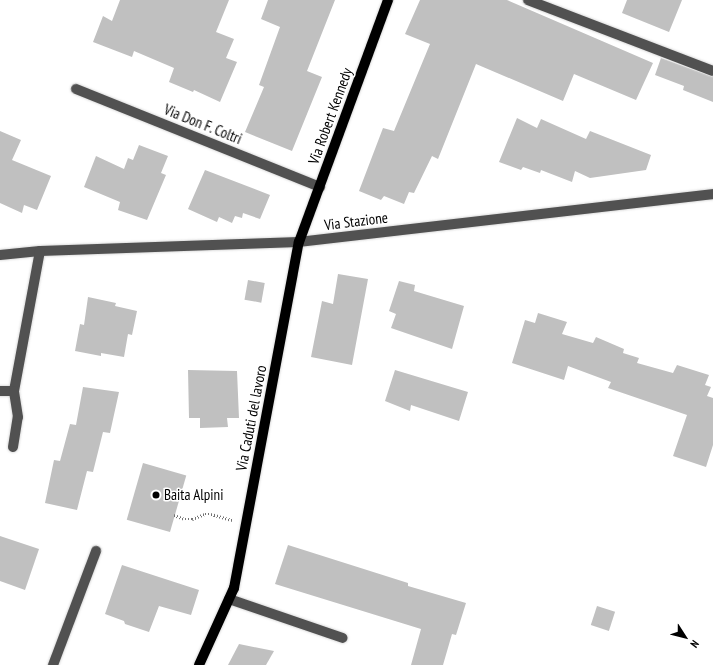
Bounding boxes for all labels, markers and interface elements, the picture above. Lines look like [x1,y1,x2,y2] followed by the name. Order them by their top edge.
[304,65,356,167] street label: Via Robert Kennedy
[161,100,245,148] street label: Via Don F. Coltri
[323,208,389,234] street label: Via Stazione
[232,364,270,472] street label: Via Caduti del lavoro
[164,486,224,504] place label: Baita Alpini
[151,490,161,500] marker: Baita Alpini
[665,617,705,657] north arrow
[687,638,702,651] text: N

